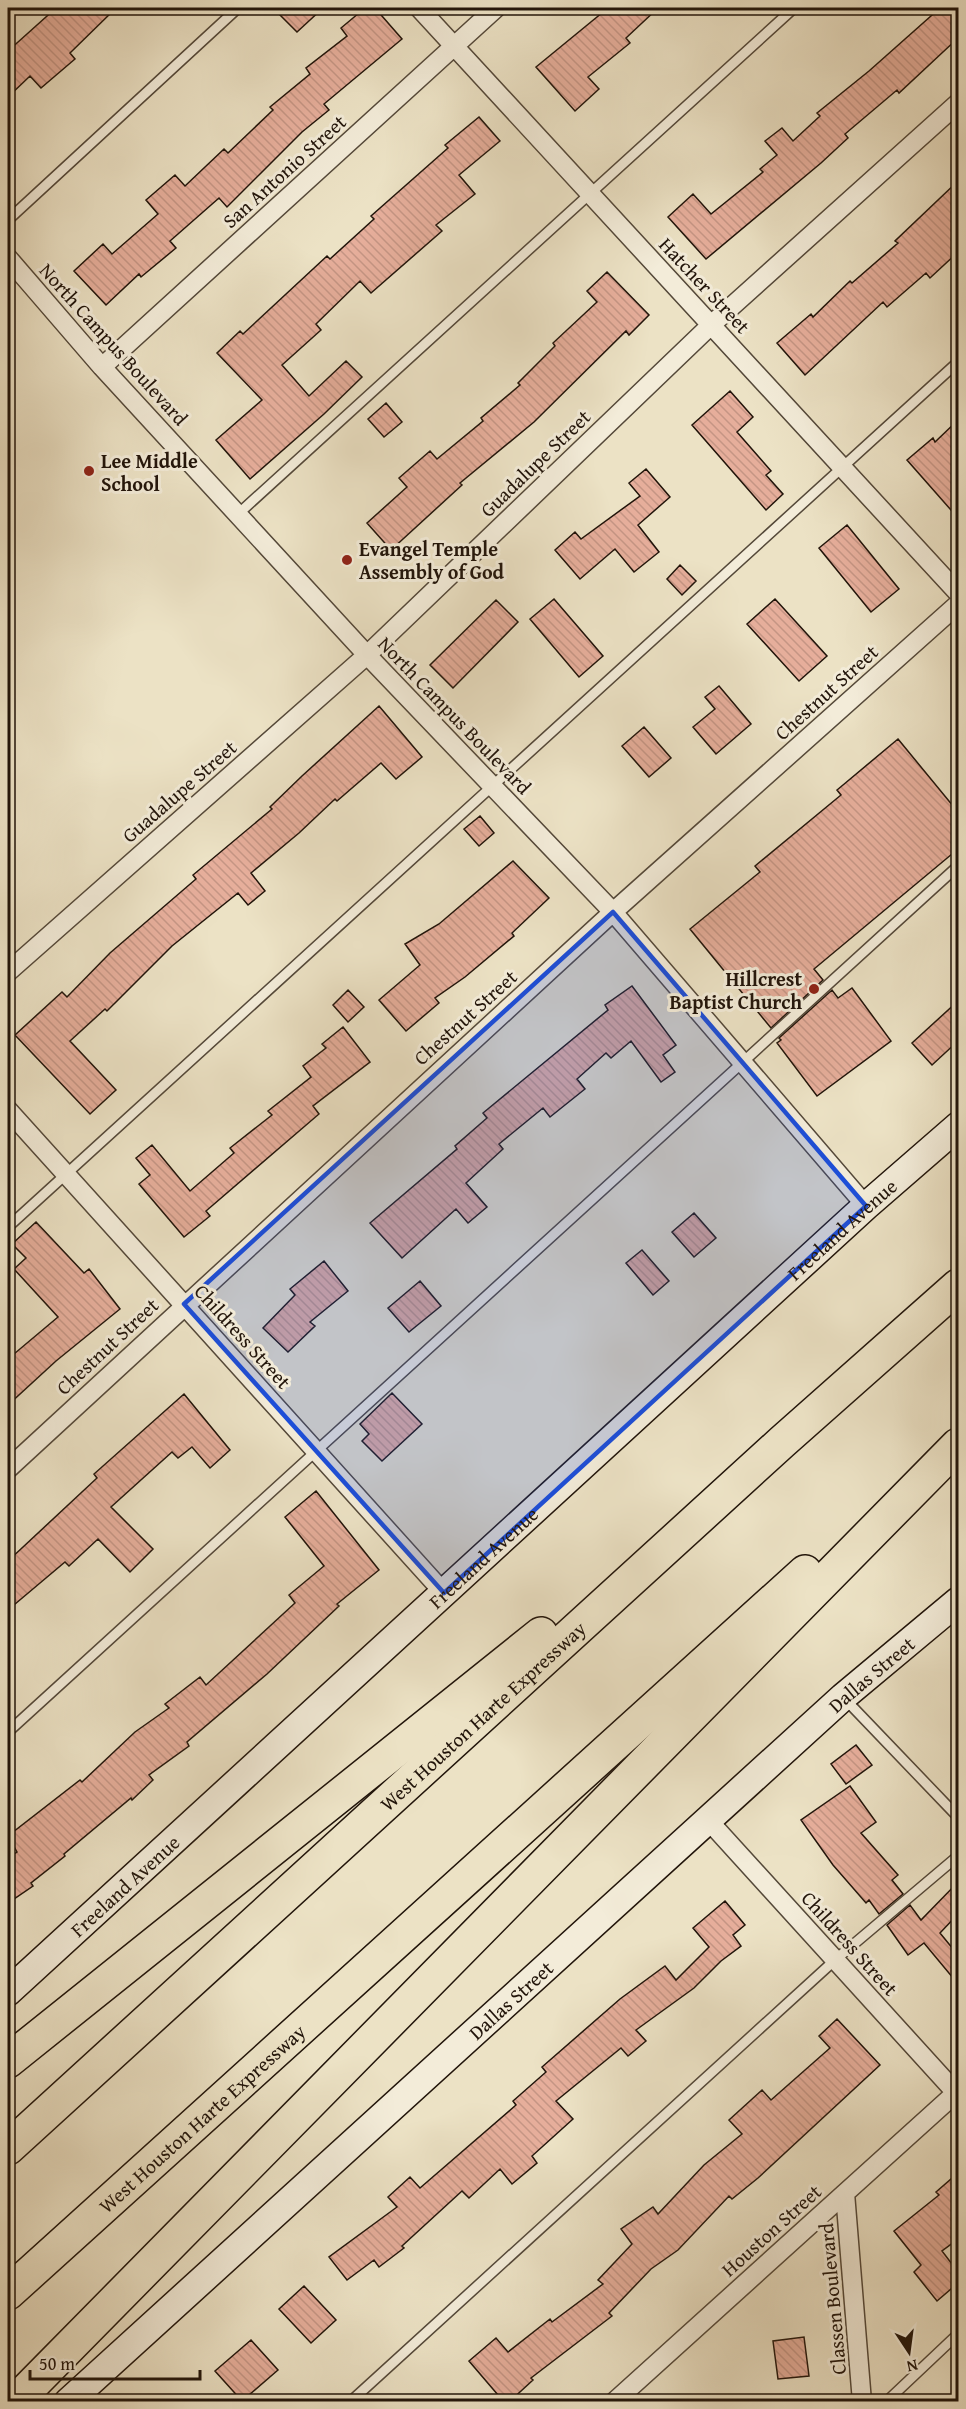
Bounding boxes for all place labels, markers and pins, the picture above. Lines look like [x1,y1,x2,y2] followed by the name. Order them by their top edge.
[101,446,198,498] place label: Lee Middle School
[82,464,96,478] marker: Lee Middle School
[359,534,505,586] place label: Evangel Temple Assembly of God
[340,553,354,567] marker: Evangel Temple Assembly of God
[669,964,802,1016] place label: Hillcrest Baptist Church
[807,982,821,996] marker: Hillcrest Baptist Church

